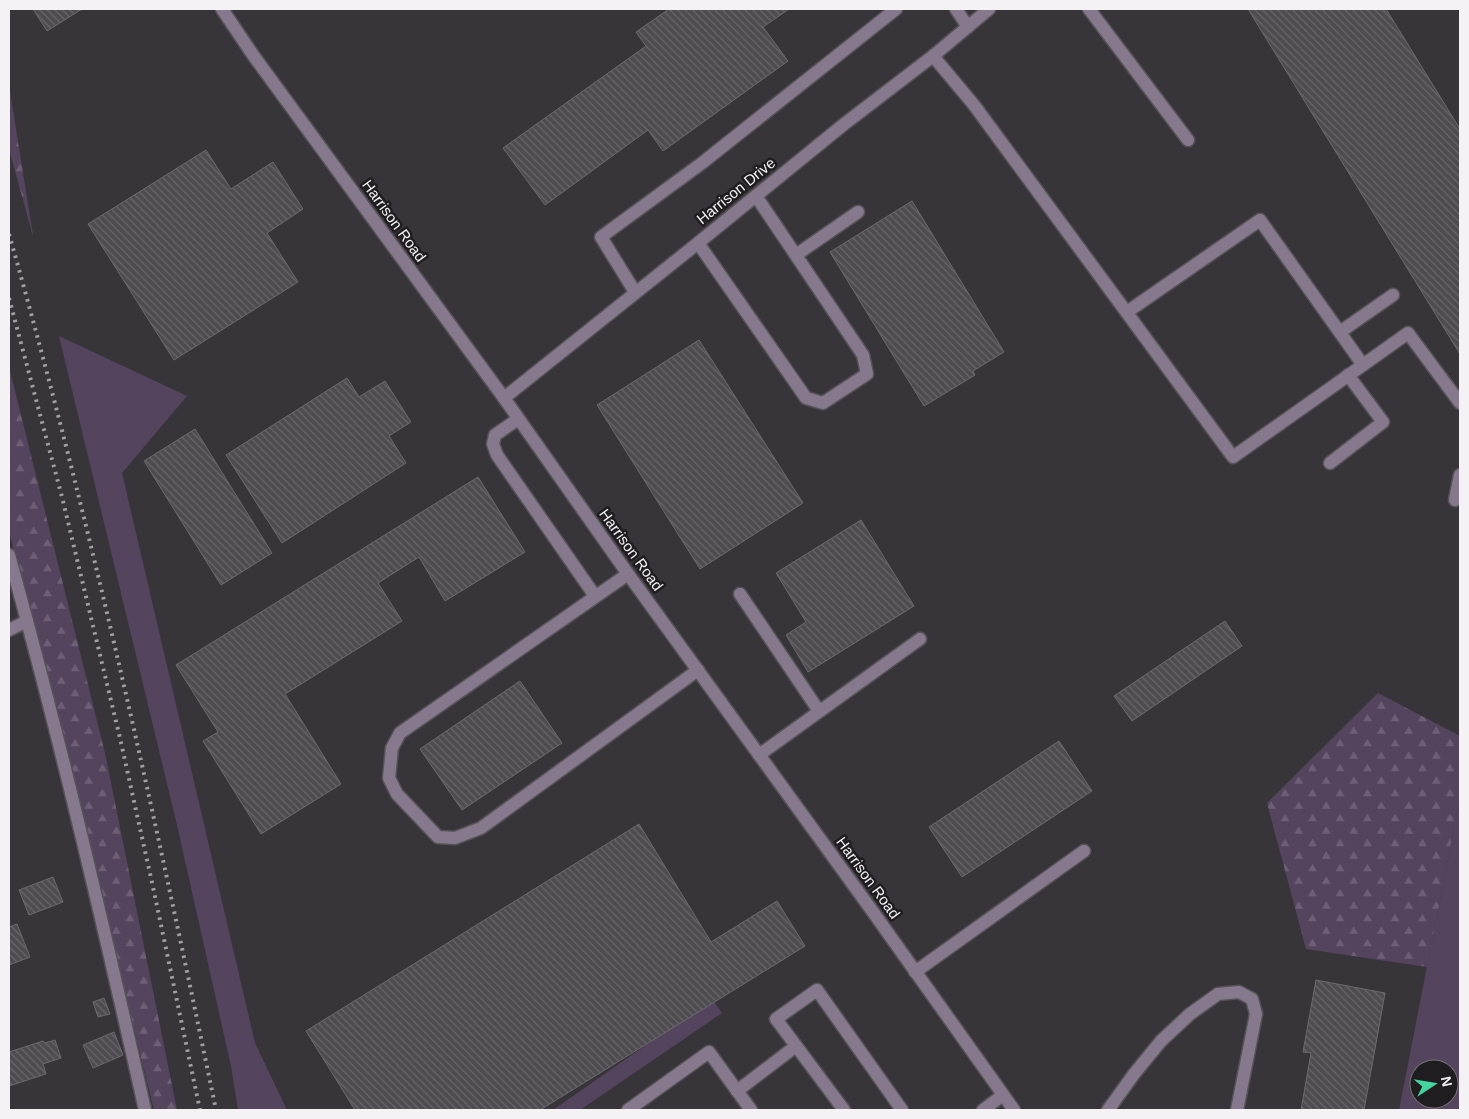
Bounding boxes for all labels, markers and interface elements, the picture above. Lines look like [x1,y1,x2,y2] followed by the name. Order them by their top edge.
[693,154,778,227] street label: Harrison Drive
[359,177,430,265] street label: Harrison Road
[596,506,667,594] street label: Harrison Road
[833,834,904,922] street label: Harrison Road
[1409,1059,1459,1109] north arrow
[1438,1075,1456,1088] text: N

